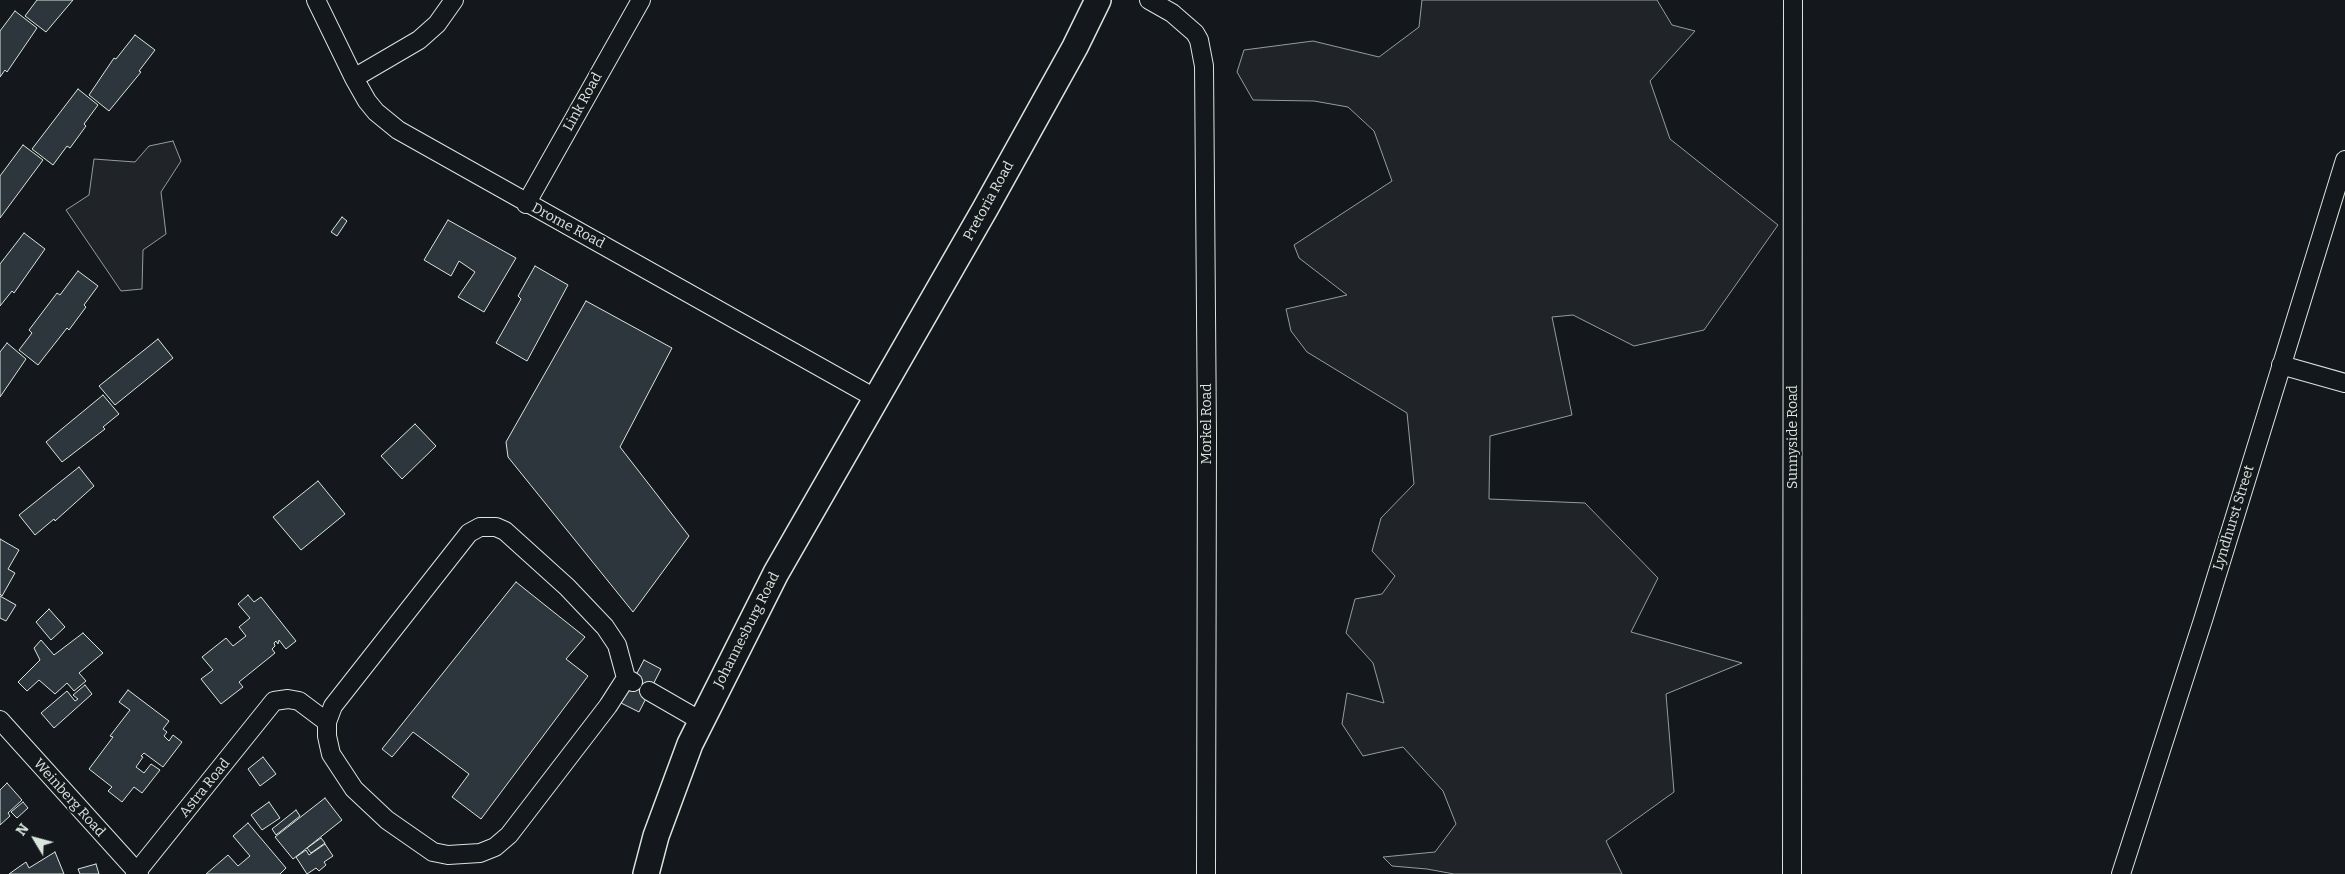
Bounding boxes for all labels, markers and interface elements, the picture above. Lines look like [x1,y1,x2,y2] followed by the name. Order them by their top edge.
[560,70,606,134] street label: Link Road
[960,158,1018,244] street label: Pretoria Road
[529,200,607,252] street label: Drome Road
[1199,383,1215,465] street label: Morkel Road
[1785,385,1801,489] street label: Sunnyside Road
[2210,463,2258,573] street label: Lyndhurst Street
[711,570,783,690] street label: Johannesburg Road
[176,755,234,821] street label: Astra Road
[30,756,108,840] street label: Weinberg Road
[10,814,60,864] north arrow
[13,820,33,839] text: N

